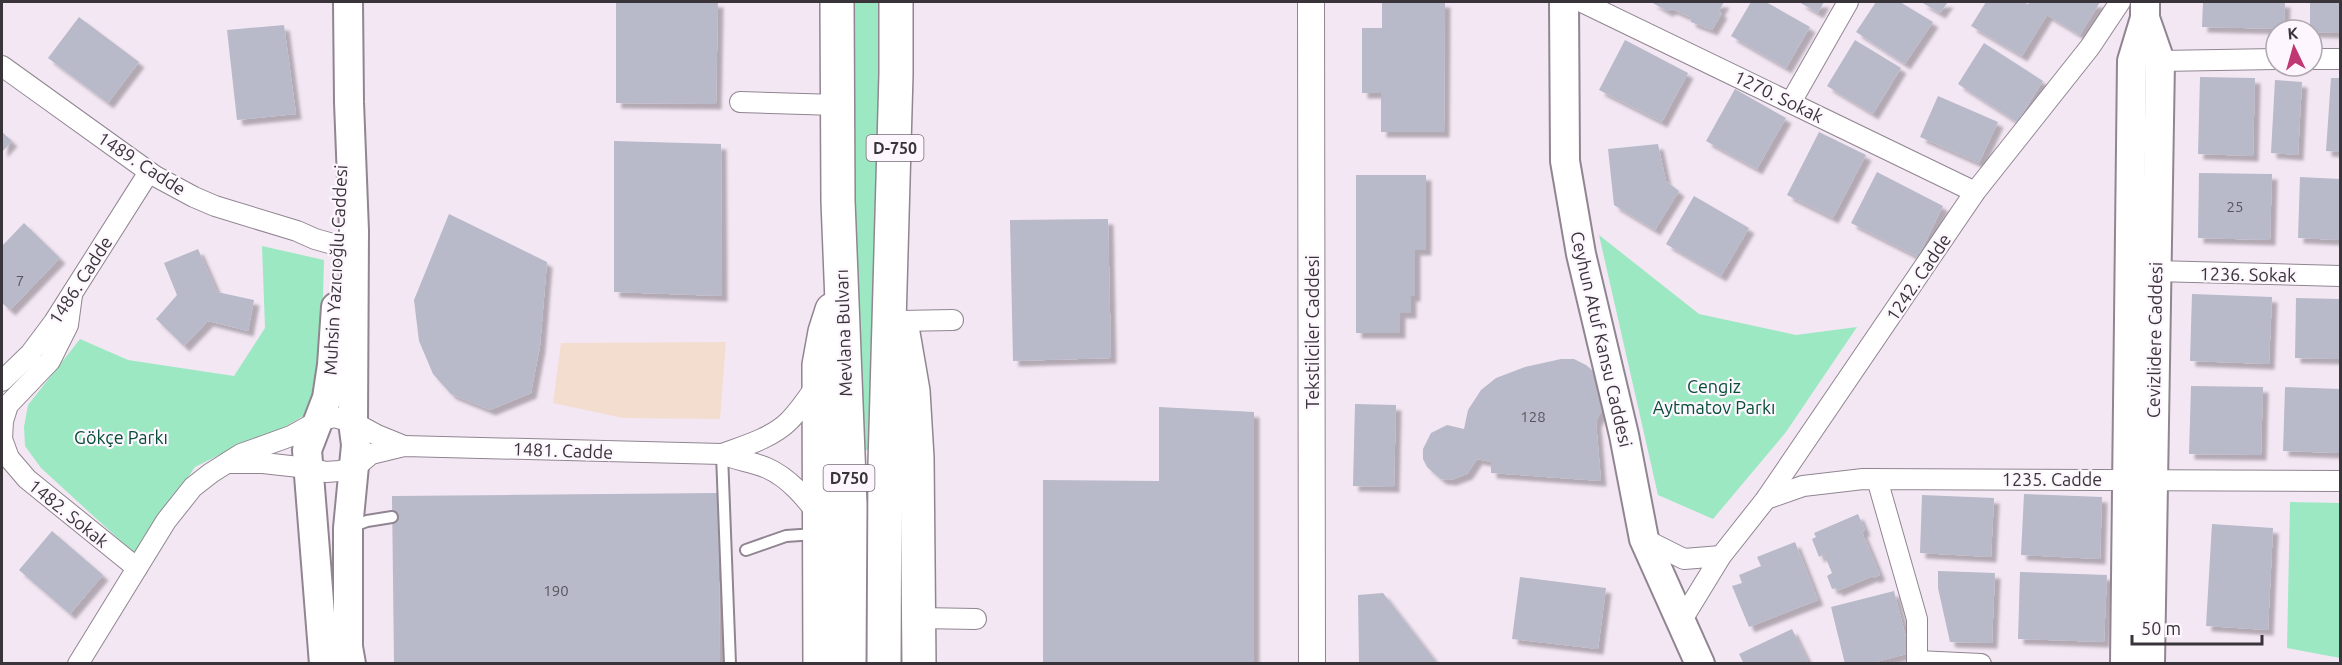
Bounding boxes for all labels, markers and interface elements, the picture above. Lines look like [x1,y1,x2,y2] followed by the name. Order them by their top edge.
[2264,18,2324,78] north arrow
[2287,24,2299,42] text: K
[1731,66,1827,126] street label: 1270. Sokak
[94,127,190,199] street label: 1489. Cadde
[866,135,924,161] road number: D-750
[319,164,351,376] street label: Muhsin Yazıcıoğlu Caddesi
[2227,198,2243,215] house number: 25
[1567,229,1637,449] street label: Ceyhun Atuf Kansu Caddesi
[1882,230,1954,324] street label: 1242. Cadde
[44,232,116,328] street label: 1486. Cadde
[1302,255,1322,409] street label: Tekstilciler Caddesi
[2143,262,2165,418] street label: Cevizlidere Caddesi
[2200,263,2296,285] street label: 1236. Sokak
[831,269,855,397] street label: Mevlana Bulvarı
[16,272,24,289] house number: 7
[1653,376,1775,417] park label: Cengiz Aytmatov Parkı
[1520,408,1546,425] house number: 128
[74,427,168,447] park label: Gökçe Parkı
[512,438,614,462] street label: 1481. Cadde
[824,465,874,491] road number: D750
[2002,469,2102,489] street label: 1235. Cadde
[25,475,113,551] street label: 1482. Sokak
[543,582,569,599] house number: 190
[2132,608,2262,646] scale bar
[2141,618,2181,638] text: 50 m

